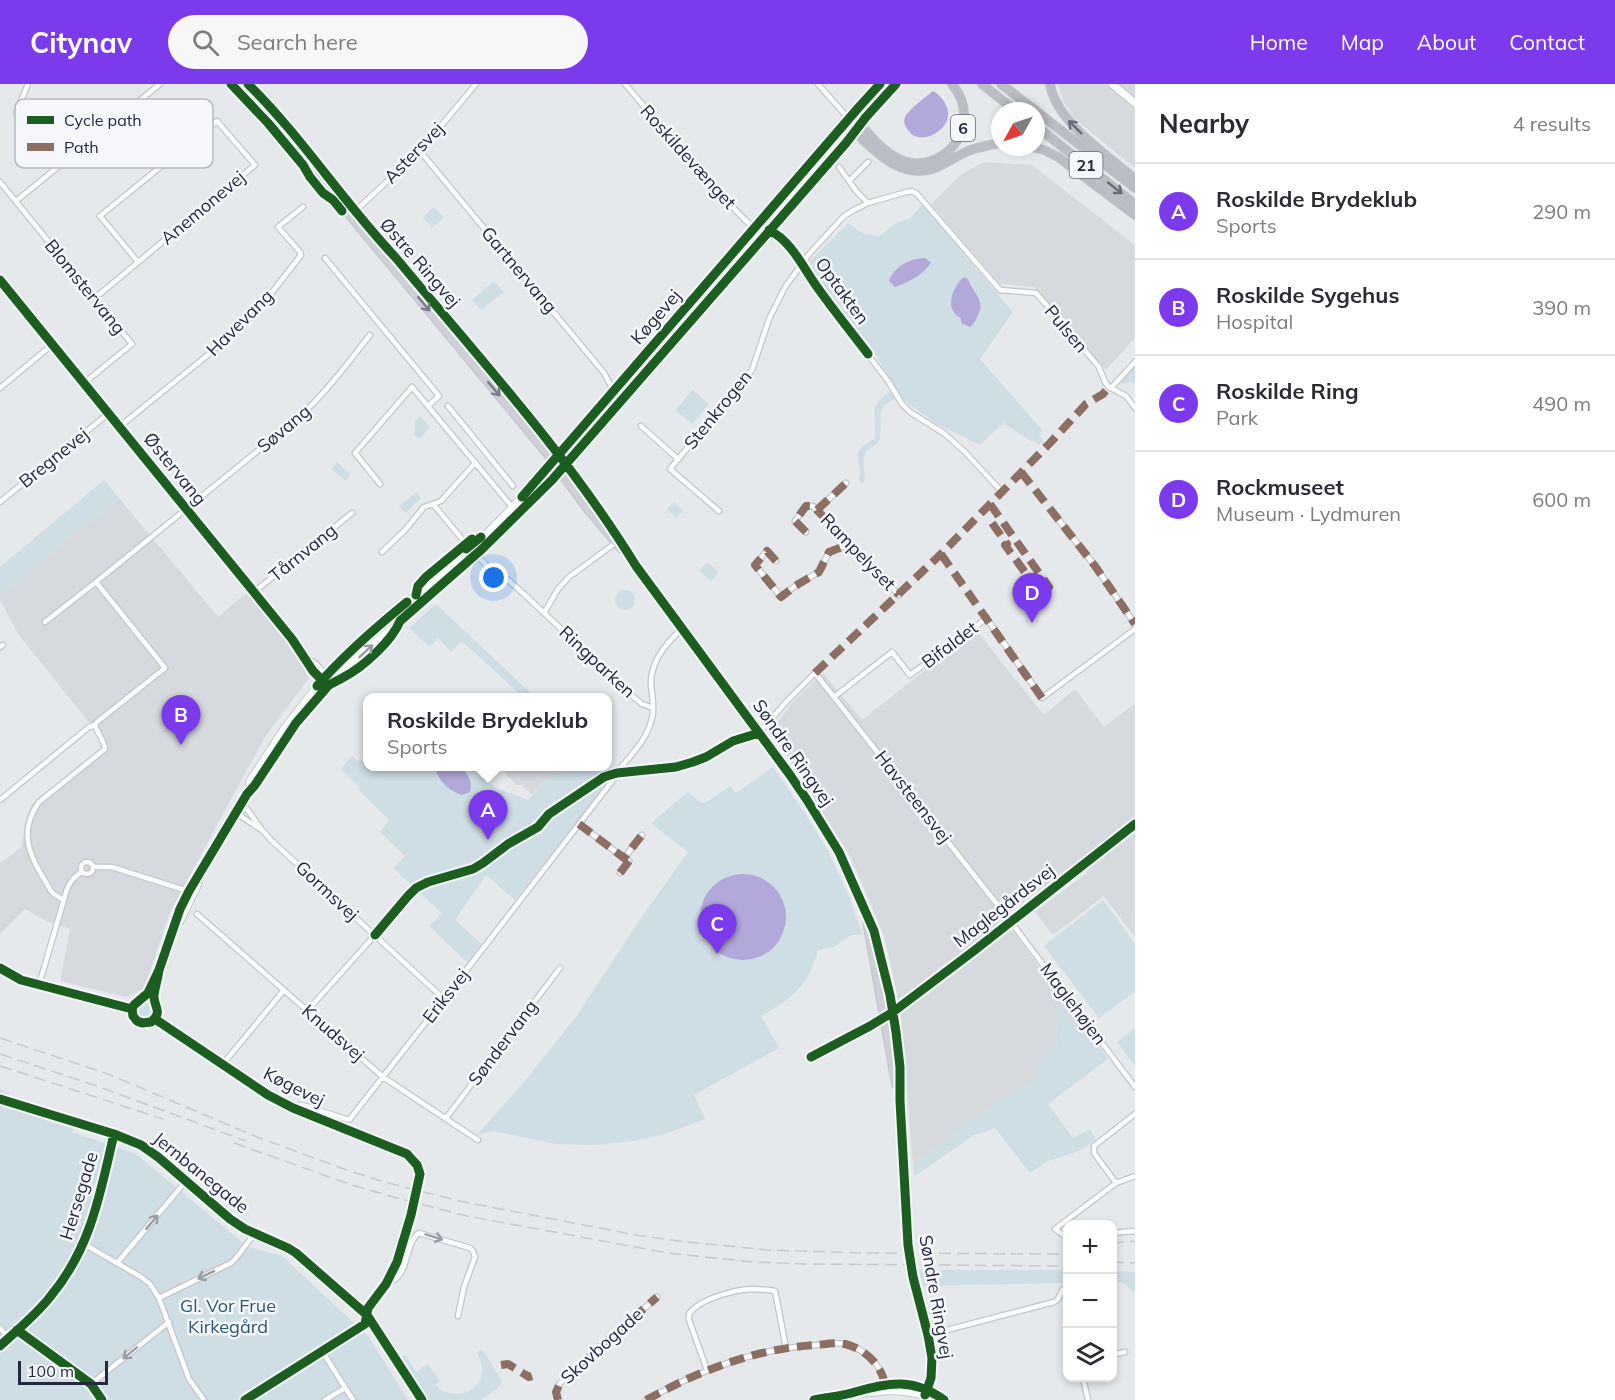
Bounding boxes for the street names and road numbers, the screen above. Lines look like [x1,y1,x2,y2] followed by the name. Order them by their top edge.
[635,100,741,214] street label: Roskildevænget
[951,115,975,141] road number: 6
[379,117,449,188] street label: Astersvej
[1070,152,1102,178] road number: 21
[156,166,250,250] street label: Anemonevej
[375,213,466,312] street label: Østre Ringvej
[476,222,562,318] street label: Gartnervang
[40,234,131,339] street label: Blomstervang
[810,253,874,329] street label: Optakten
[201,284,278,361] street label: Havevang
[625,284,686,349] street label: Køgevej
[1040,300,1093,357] street label: Pulsen
[679,366,756,454] street label: Stenkrogen
[252,400,315,458] street label: Søvang
[14,423,93,493] street label: Bregnevej
[139,427,212,510] street label: Østervang
[816,508,901,595] street label: Rampelyset
[264,518,341,587] street label: Tårnvang
[917,616,982,673] street label: Bifaldet
[555,621,640,703] street label: Ringparken
[748,695,839,811] street label: Søndre Ringvej
[870,746,957,848] street label: Havsteensvej
[291,856,364,926] street label: Gormsvej
[948,859,1059,952] street label: Maglegårdsvej
[1035,958,1112,1049] street label: Maglehøjen
[417,964,474,1028] street label: Eriksvej
[463,995,542,1090] street label: Søndervang
[297,999,369,1066] street label: Knudsvej
[260,1061,329,1112] street label: Køgevej
[149,1127,254,1218] street label: Jernbanegade
[54,1149,103,1243] street label: Hersegade
[914,1233,959,1361] street label: Søndre Ringvej
[556,1303,648,1389] street label: Skovbogade

